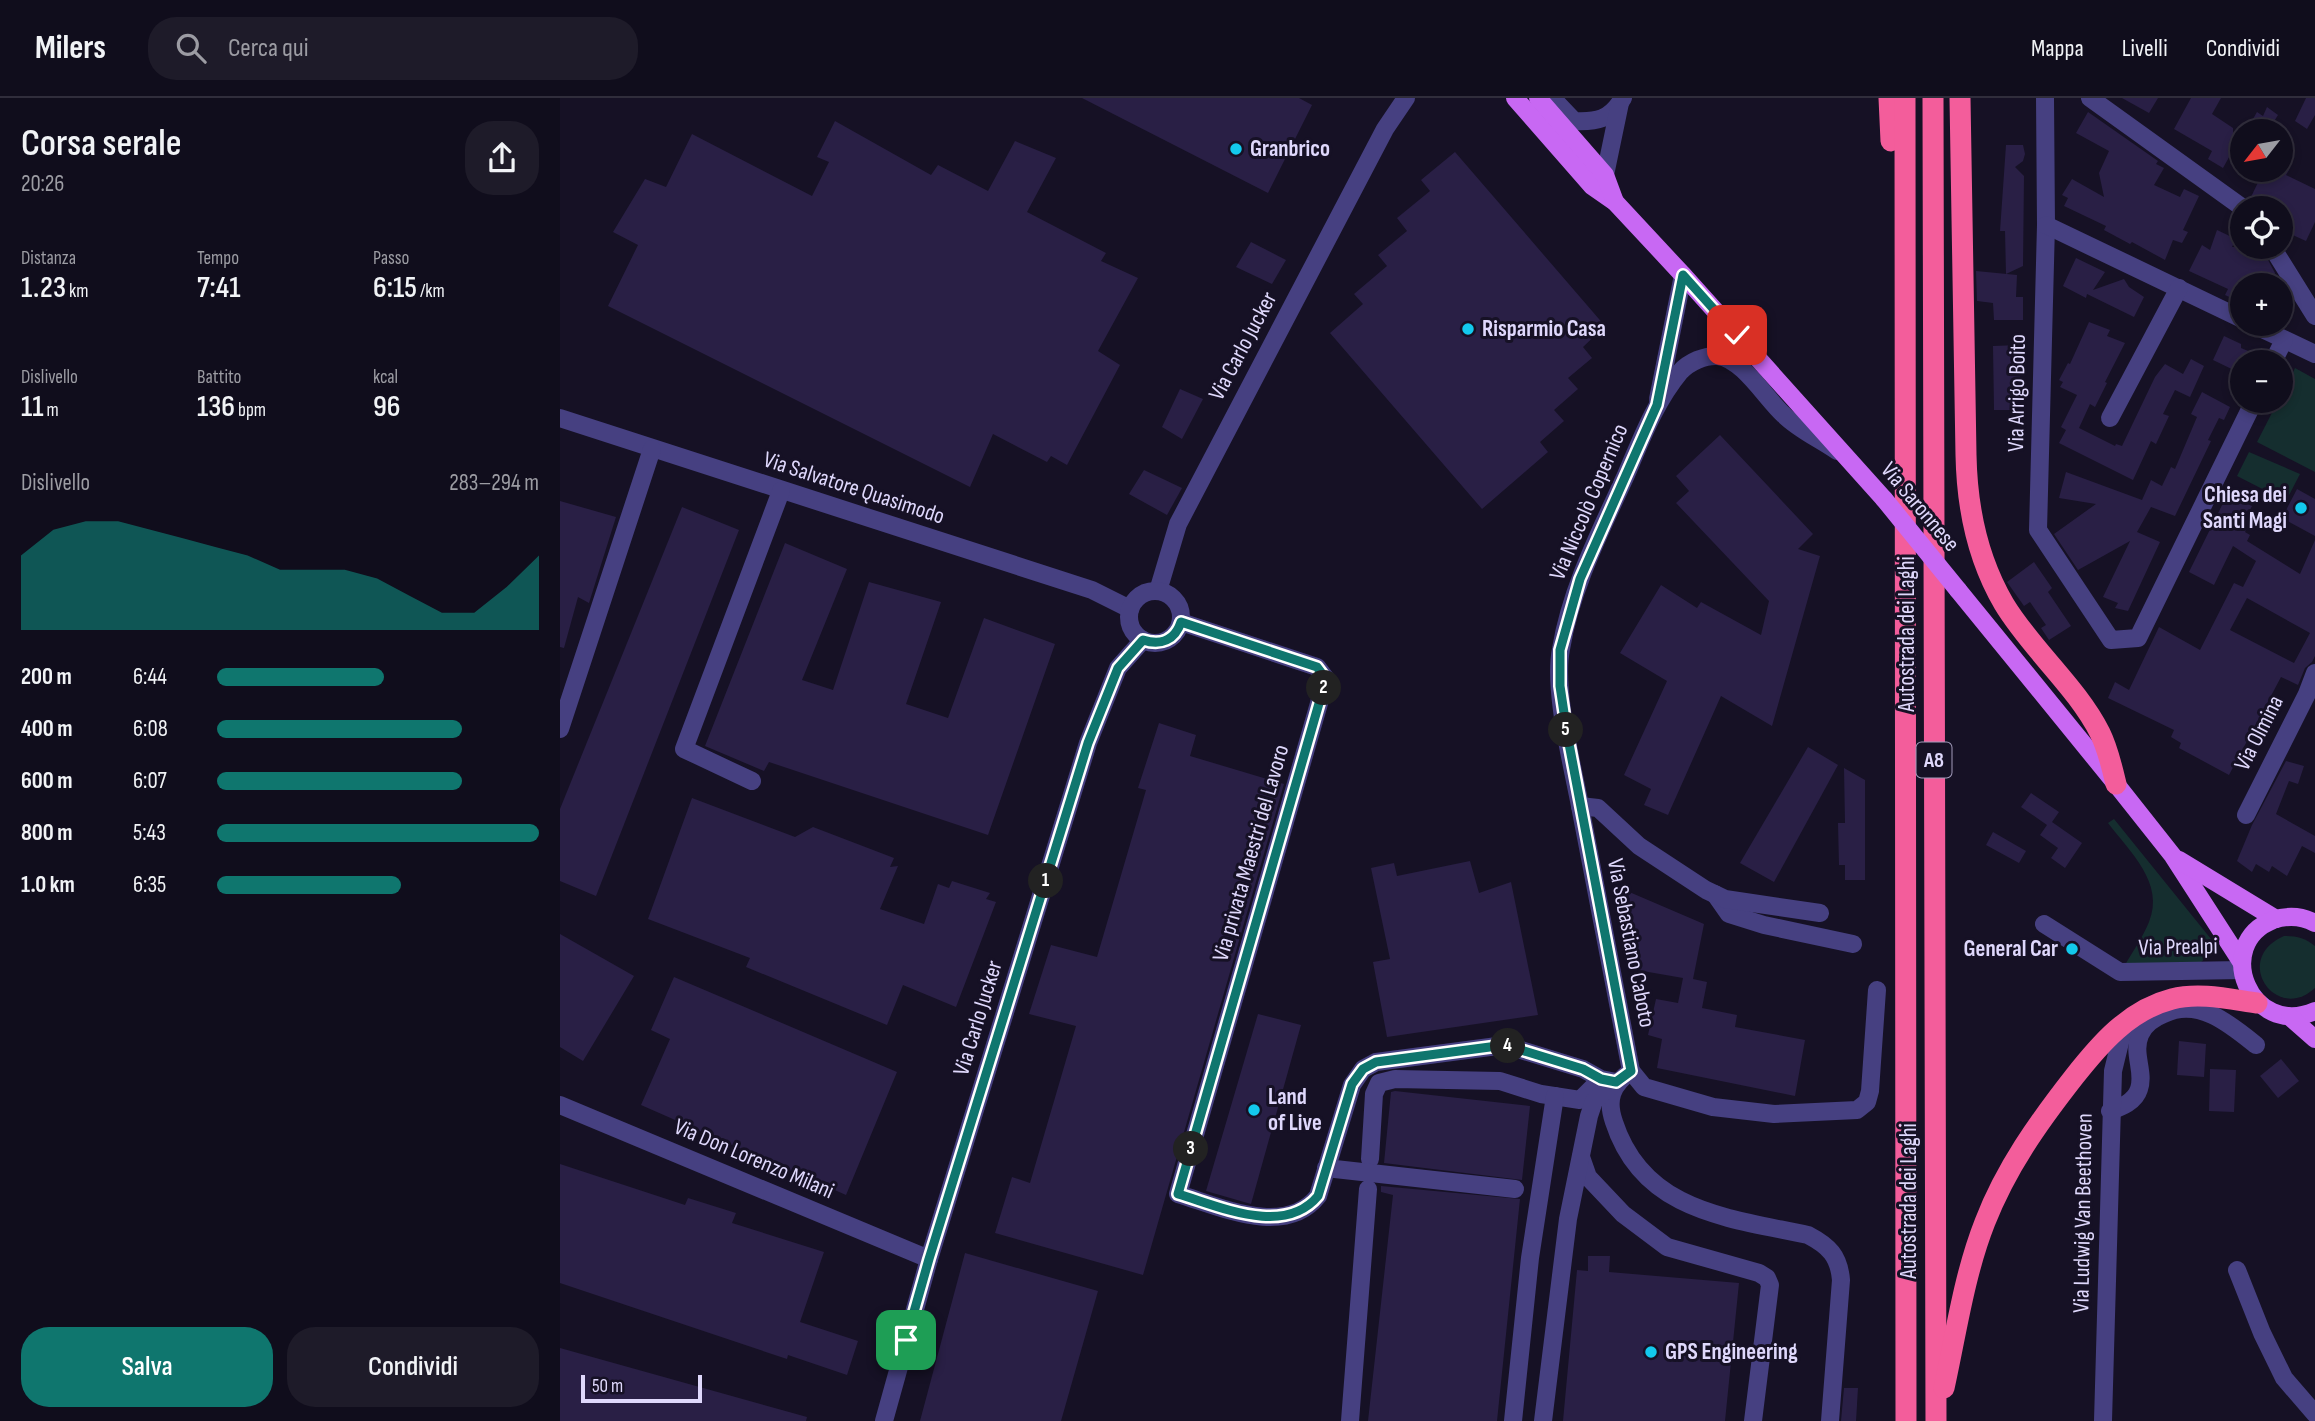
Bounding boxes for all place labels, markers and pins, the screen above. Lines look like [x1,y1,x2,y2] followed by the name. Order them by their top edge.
[1250,135,1330,163] place label: Granbrico
[1228,141,1244,157] marker: Granbrico
[1707,305,1767,365] pin
[1482,315,1606,343] place label: Risparmio Casa
[1460,321,1476,337] marker: Risparmio Casa
[2203,481,2287,535] place label: Chiesa dei Santi Magi
[2293,500,2309,516] marker: Chiesa dei Santi Magi
[1306,670,1342,706] pin: 2
[1548,712,1584,748] pin: 5
[1028,864,1064,898] pin: 1
[1963,935,2058,963] place label: General Car
[2064,941,2080,957] marker: General Car
[1490,1028,1525,1063] pin: 4
[1268,1083,1322,1137] place label: Land of Live
[1246,1102,1262,1118] marker: Land of Live
[1174,1132,1208,1166] pin: 3
[876,1310,936,1370] pin
[1665,1338,1798,1366] place label: GPS Engineering
[1643,1344,1659,1360] marker: GPS Engineering

